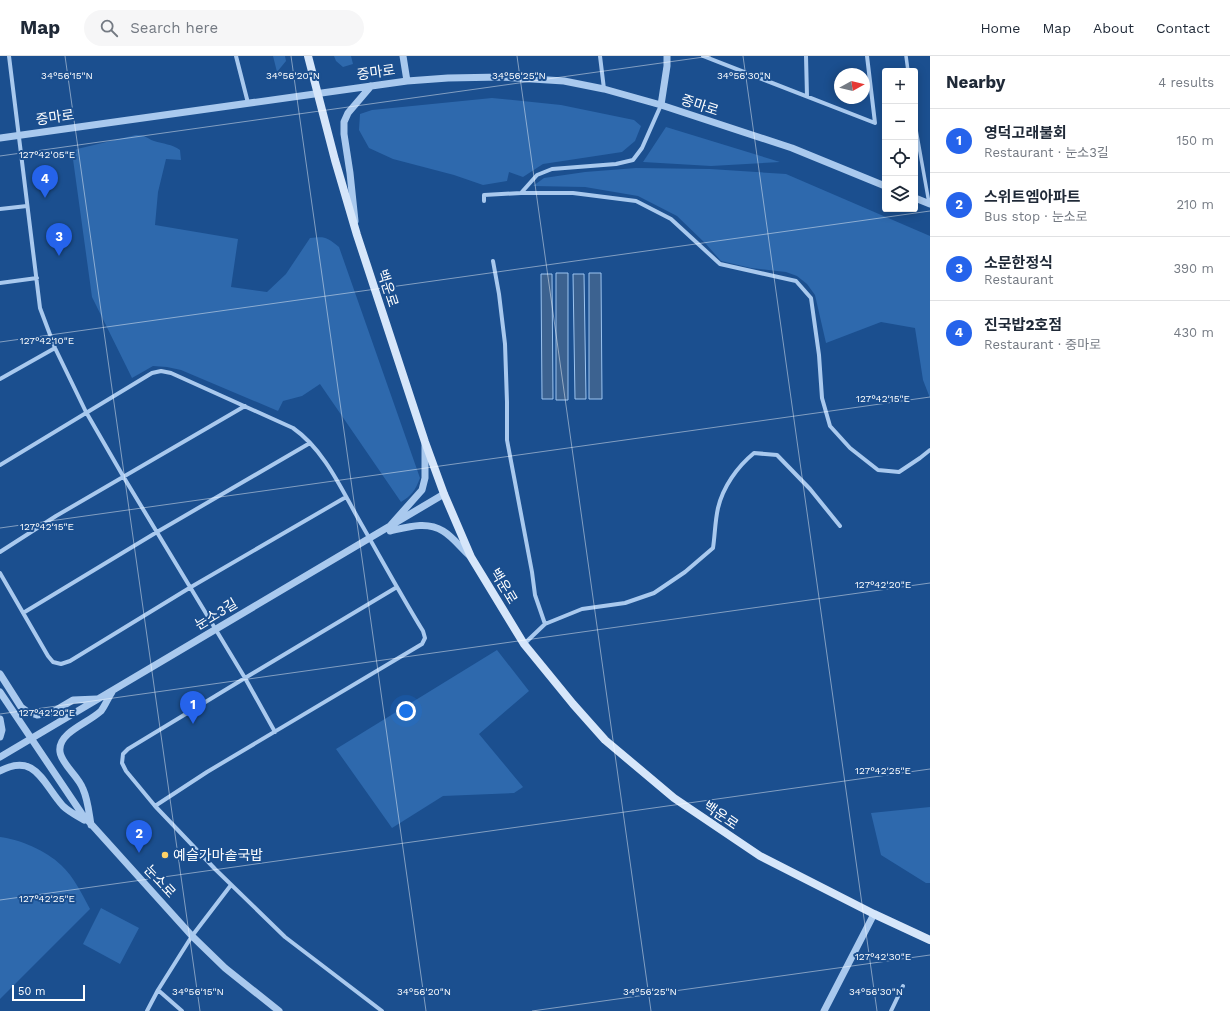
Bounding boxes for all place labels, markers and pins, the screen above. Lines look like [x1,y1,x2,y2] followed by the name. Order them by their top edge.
[32,165,58,198] pin: 4
[46,223,72,256] pin: 3
[180,691,206,724] pin: 1
[126,820,152,853] pin: 2
[173,847,263,863] place label: 예슬가마솥국밥
[160,850,170,860] marker: 예슬가마솥국밥

